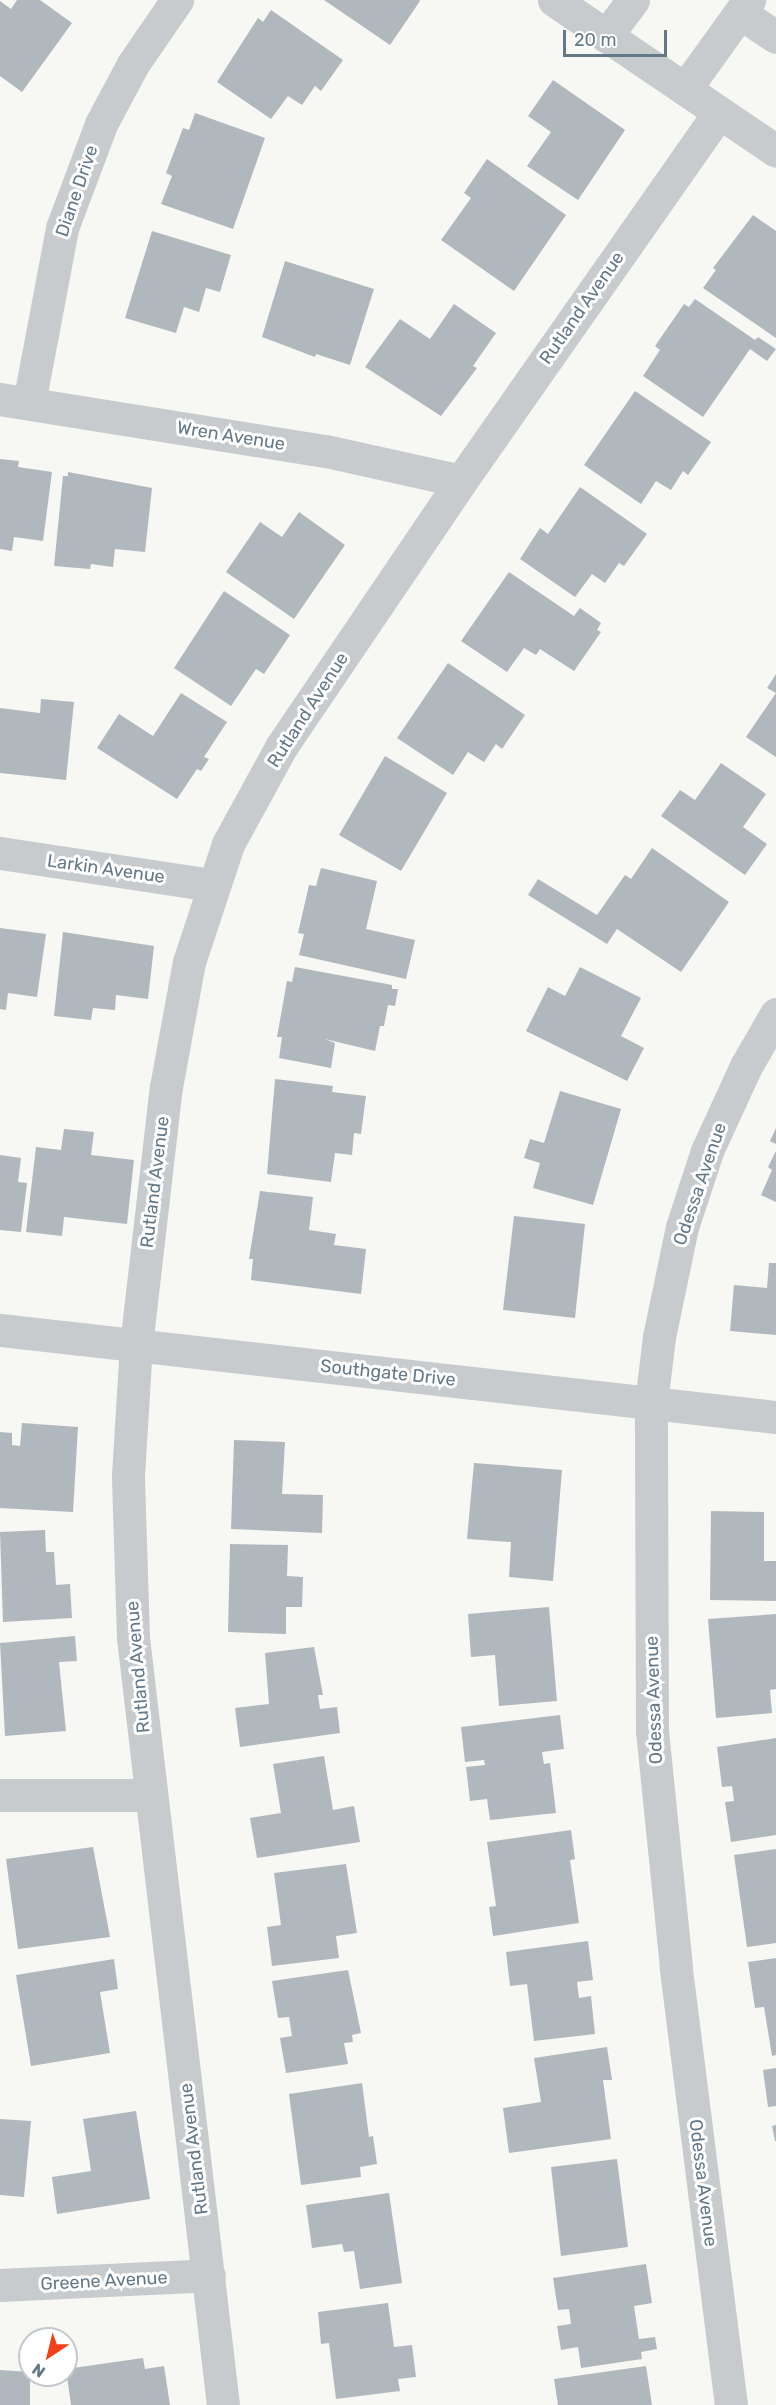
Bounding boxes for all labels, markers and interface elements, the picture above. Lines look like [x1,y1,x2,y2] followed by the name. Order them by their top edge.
[566,18,670,56] scale bar
[574,29,616,51] text: 20 m
[51,142,103,240] street label: Diane Drive
[535,247,629,369] street label: Rutland Avenue
[175,417,287,455] street label: Wren Avenue
[263,648,353,772] street label: Rutland Avenue
[46,850,166,888] street label: Larkin Avenue
[136,1115,174,1249] street label: Rutland Avenue
[669,1120,731,1248] street label: Odessa Avenue
[319,1355,457,1391] street label: Southgate Drive
[121,1600,155,1734] street label: Rutland Avenue
[641,1635,667,1765] street label: Odessa Avenue
[175,2082,213,2216] street label: Rutland Avenue
[684,2118,722,2248] street label: Odessa Avenue
[40,2267,168,2295] street label: Greene Avenue
[18,2327,78,2387] north arrow
[28,2359,49,2382] text: N

